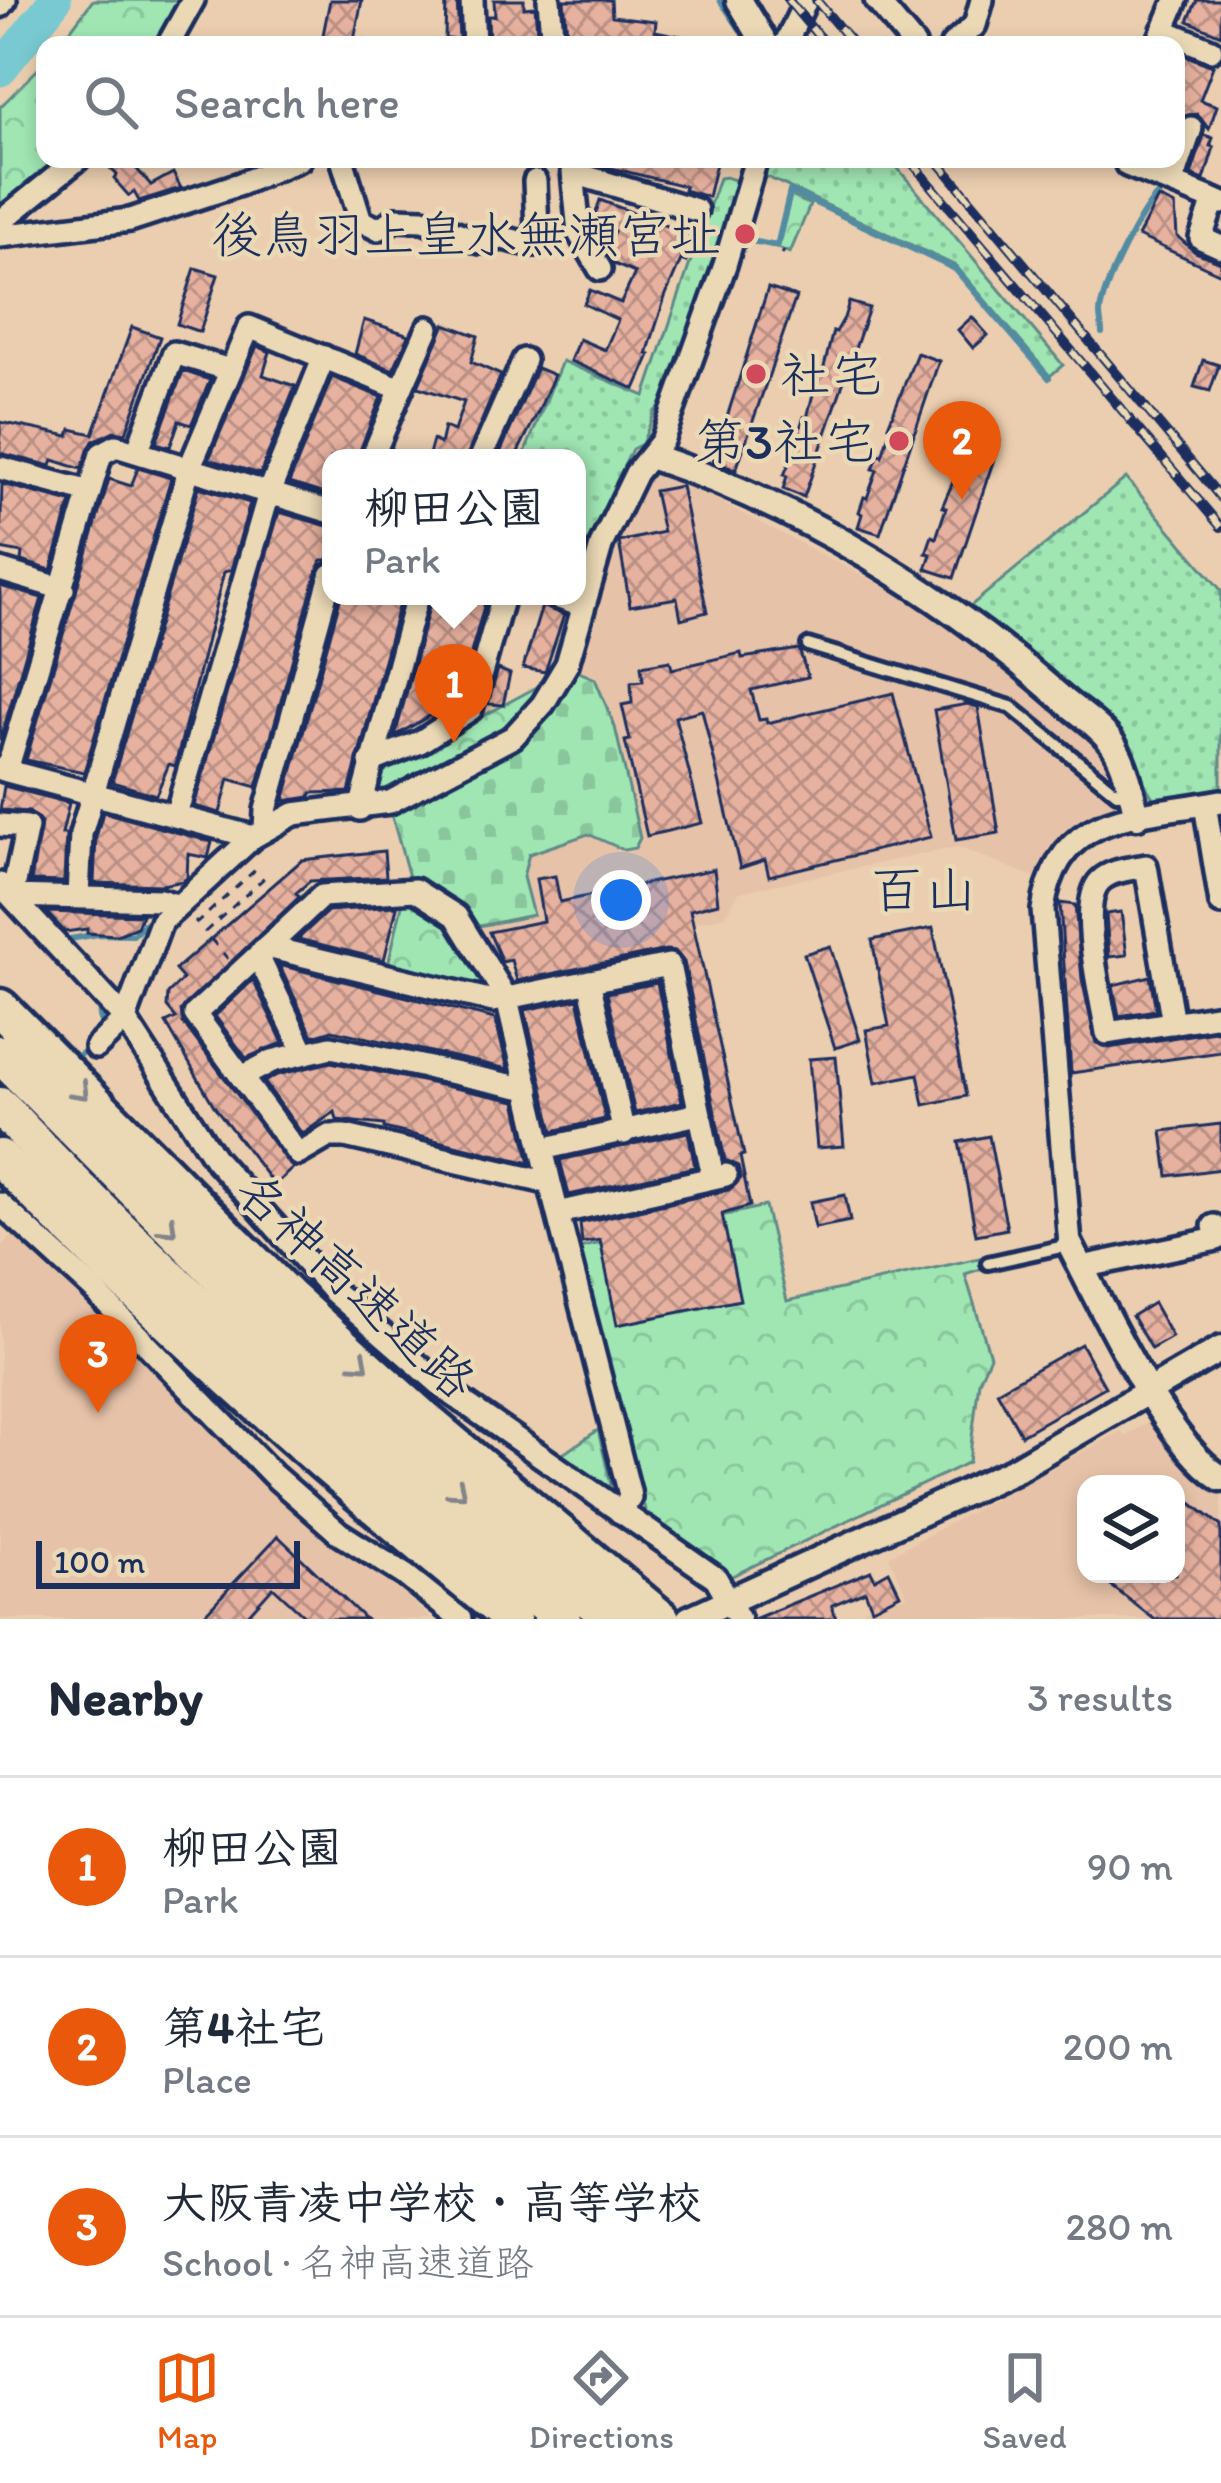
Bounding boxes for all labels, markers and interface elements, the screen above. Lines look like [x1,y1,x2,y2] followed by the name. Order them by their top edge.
[36,36,1185,168] search box
[78,69,144,135] icon: search
[174,75,400,129] text: Search here
[211,204,721,265] place label: 後鳥羽上皇水無瀬宮址
[732,221,758,247] marker: 後鳥羽上皇水無瀬宮址
[780,344,882,405] place label: 社宅
[743,361,769,387] marker: 社宅
[923,401,1001,500] pin: 2
[694,411,875,472] place label: 第3社宅
[886,428,912,454] marker: 第3社宅
[322,449,586,605] popup
[364,480,544,534] text: 柳田公園
[364,536,441,583] text: Park
[415,644,493,743] pin: 1
[870,857,978,922] district label: 百山
[591,870,651,930] your location
[67,1078,89,1100] one-way arrow
[223,1158,489,1412] street label: 名神高速道路
[155,1214,177,1236] one-way arrow
[59,1314,137,1413] pin: 3
[348,1349,369,1370] one-way arrow
[1077,1475,1185,1583] map controls
[1077,1475,1185,1583] button: layers
[444,1476,466,1498] one-way arrow
[36,1535,300,1588] scale bar
[54,1542,145,1581] text: 100 m
[48,1667,203,1728] text: Nearby
[1027,1674,1173,1721] text: 3 results
[162,1820,342,1874] text: 柳田公園
[78,1843,96,1890] text: 1
[1087,1843,1173,1890] text: 90 m
[162,1876,239,1923] text: Park
[162,2000,324,2054] text: 第4社宅
[77,2023,97,2070] text: 2
[1063,2023,1173,2070] text: 200 m
[162,2056,252,2103] text: Place
[162,2175,702,2229] text: 大阪青凌中学校・高等学校
[76,2203,98,2250] text: 3
[1066,2203,1173,2250] text: 280 m
[162,2239,534,2286] text: School · 名神高速道路
[154,2345,220,2456] tab: Map
[529,2345,674,2456] tab: Directions
[983,2345,1067,2456] tab: Saved

